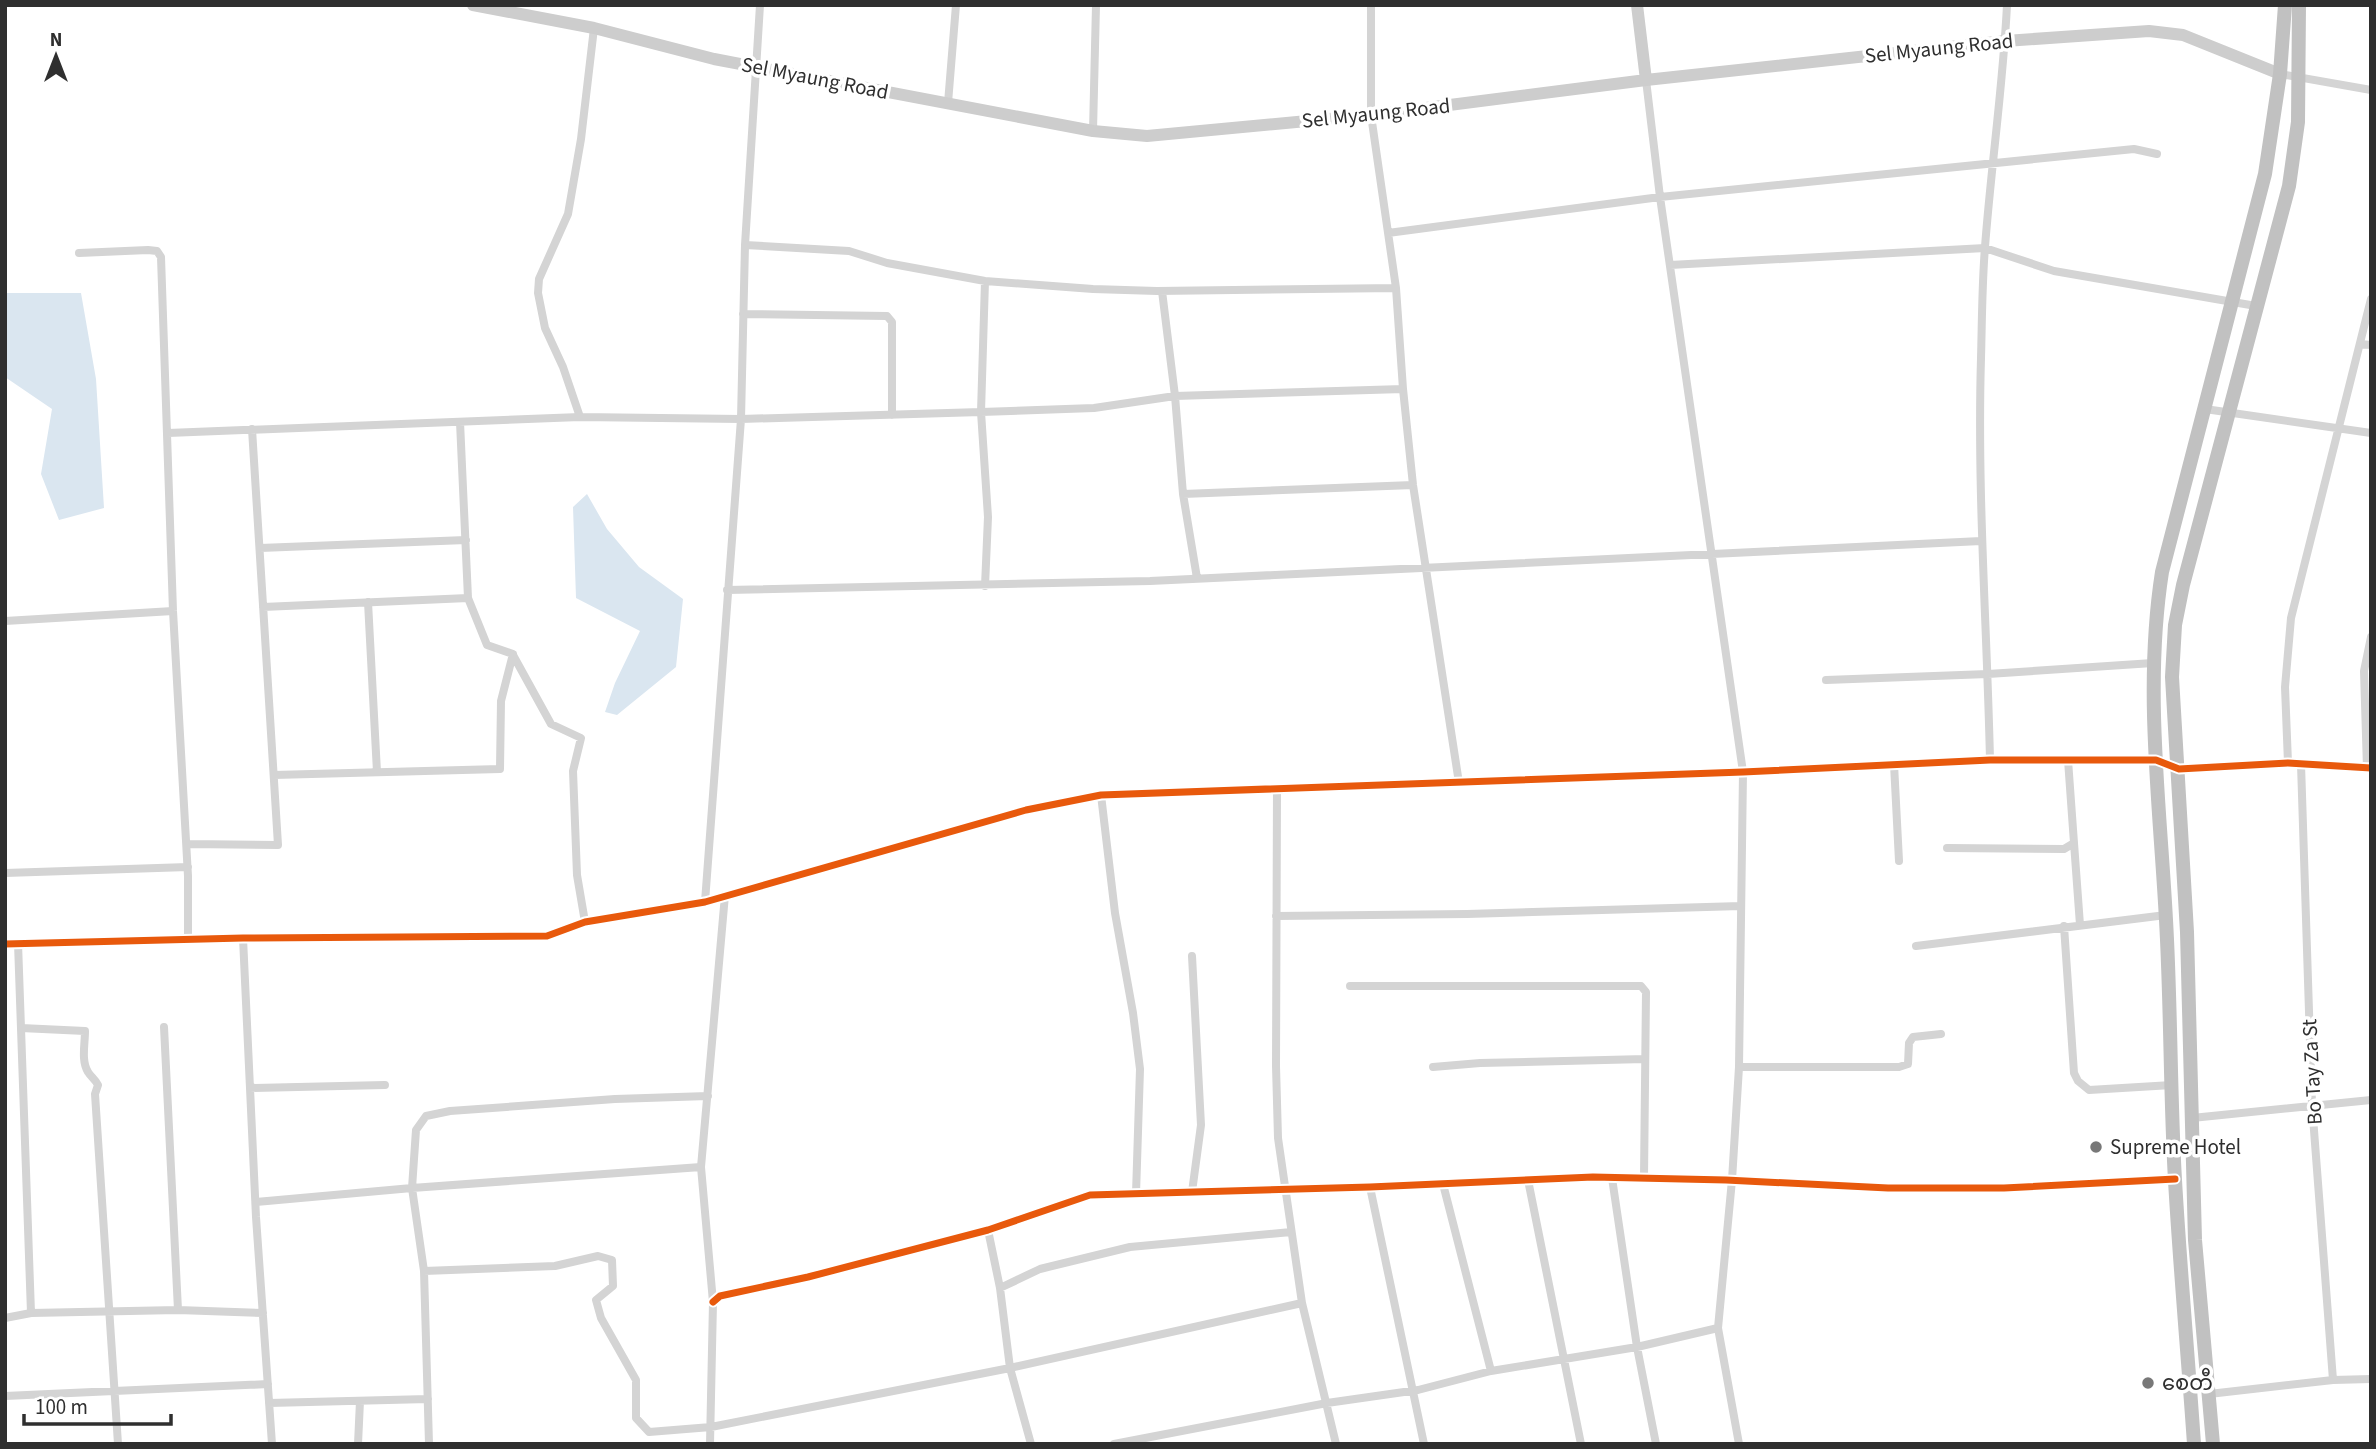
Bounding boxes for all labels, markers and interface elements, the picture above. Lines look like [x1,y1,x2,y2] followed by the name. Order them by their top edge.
[21,21,91,91] north arrow
[1863,25,2015,71] street label: Sel Myaung Road
[50,27,62,54] text: N
[739,49,891,107] street label: Sel Myaung Road
[1300,90,1452,136] street label: Sel Myaung Road
[2294,1018,2330,1126] street label: Bo Tay Za St
[2110,1132,2241,1162] place label: Supreme Hotel
[2088,1139,2104,1155] marker: Supreme Hotel
[2162,1367,2213,1398] place label: စေတီ
[2140,1375,2156,1391] marker: စေတီ
[24,1382,172,1426] scale bar
[35,1392,88,1422] text: 100 m

